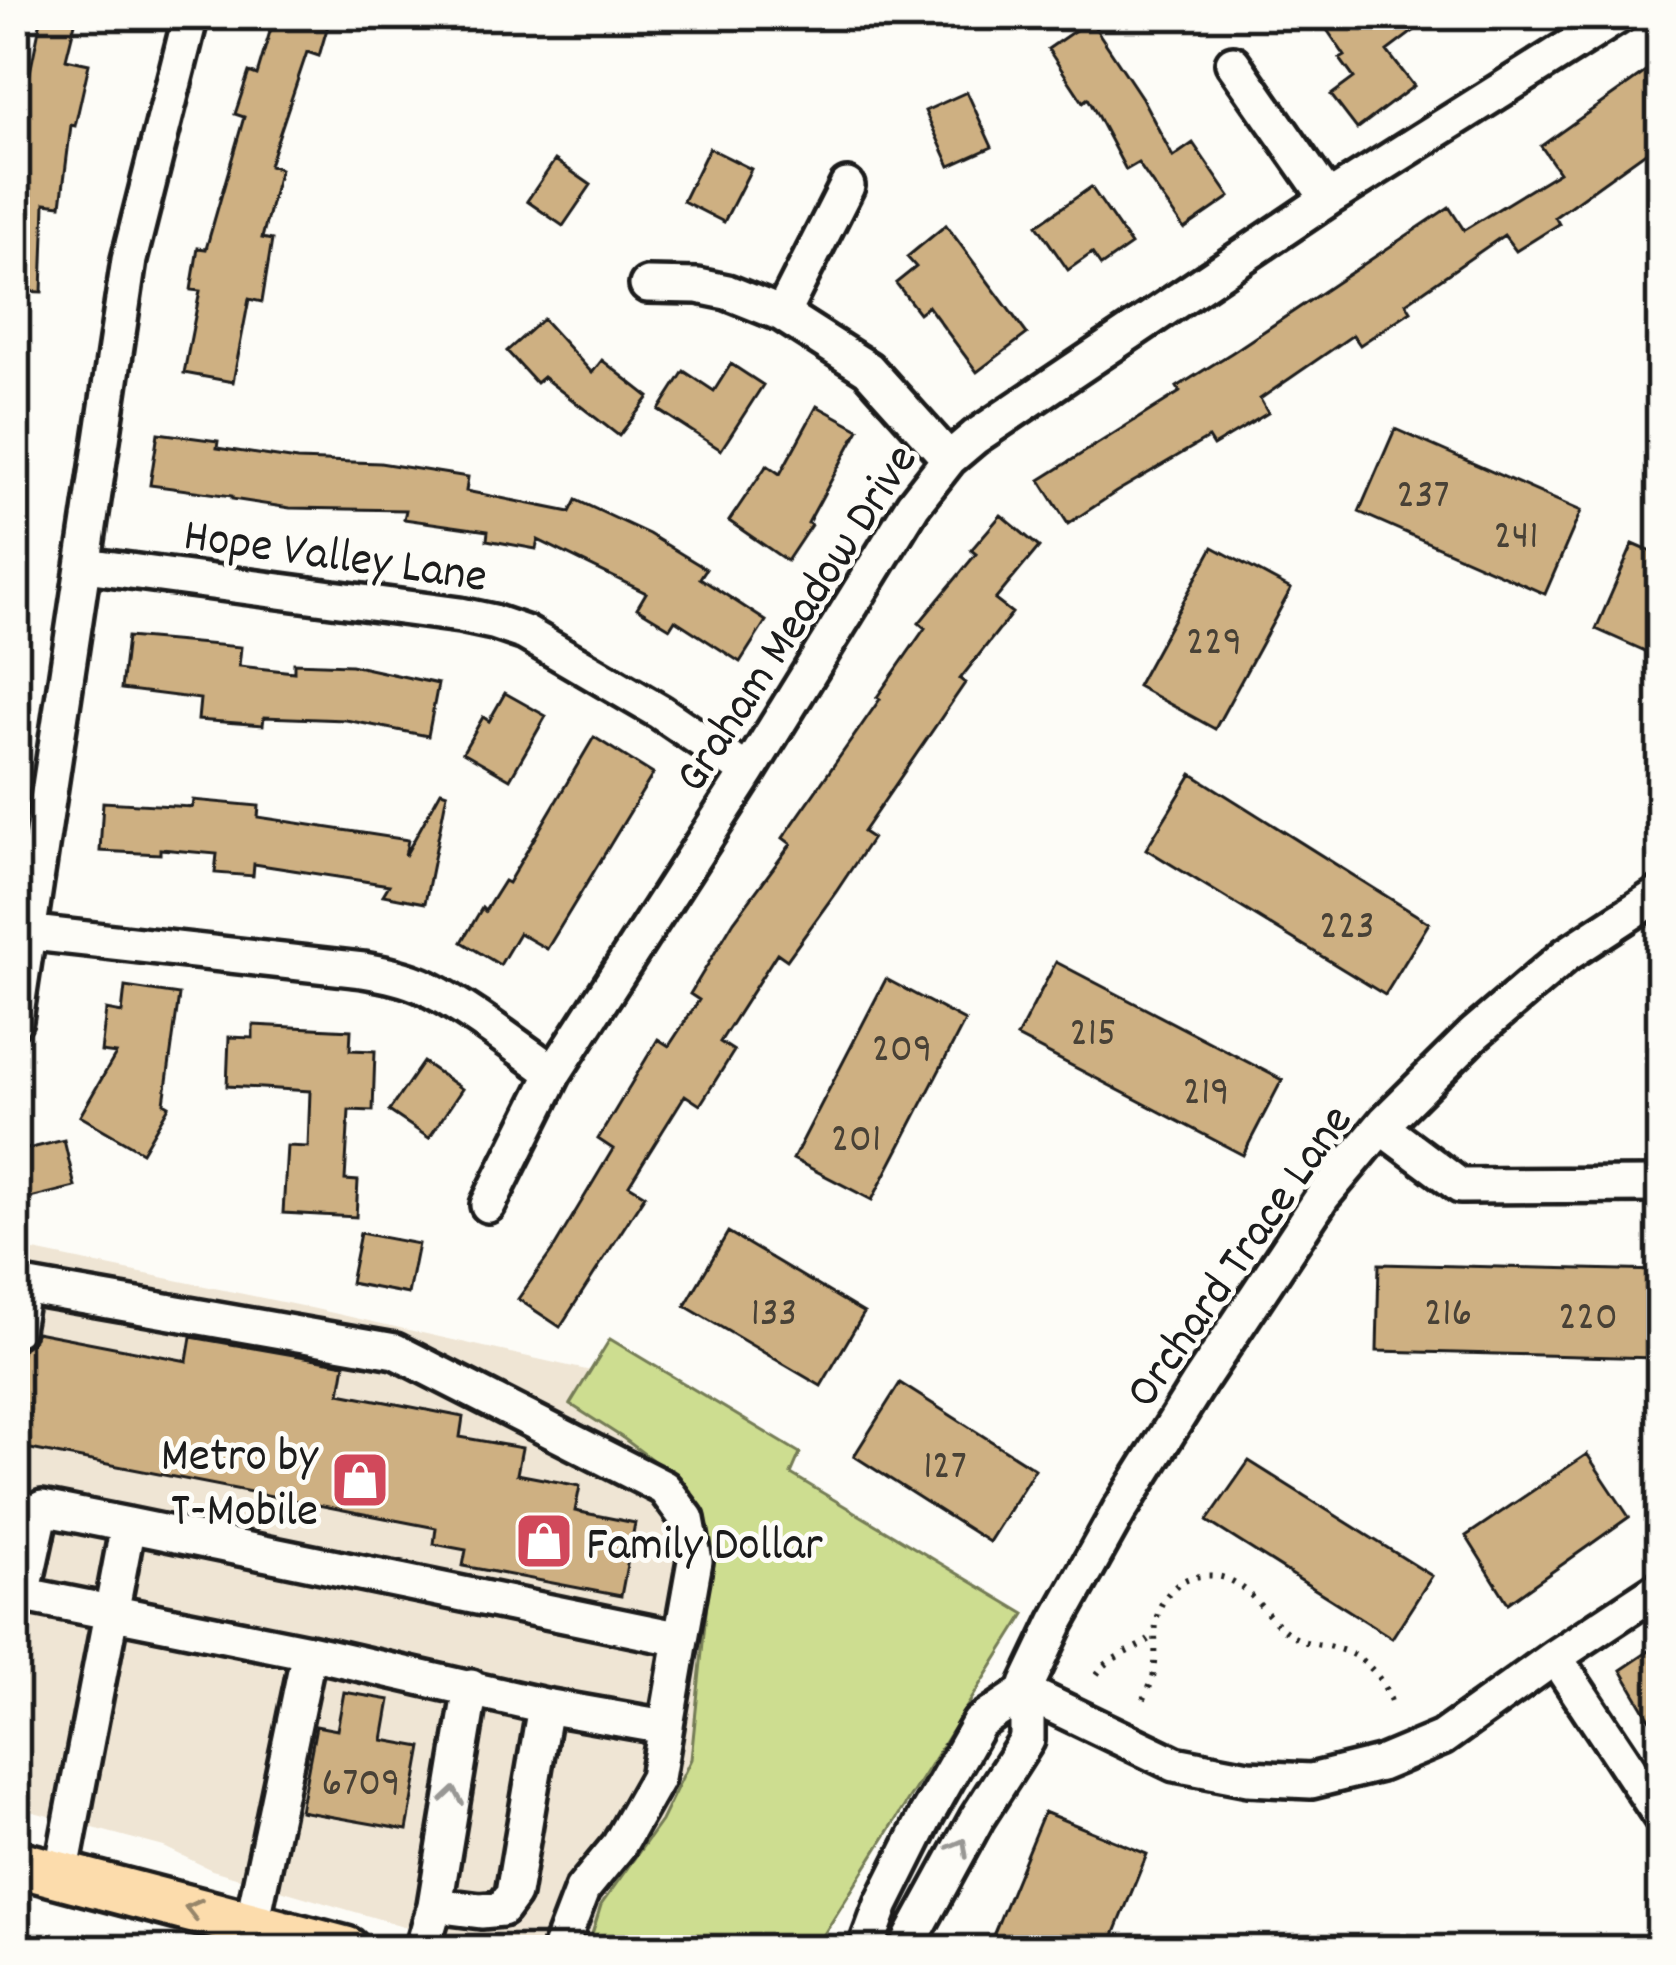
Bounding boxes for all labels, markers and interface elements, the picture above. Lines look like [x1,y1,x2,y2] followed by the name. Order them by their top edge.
[661,432,938,808] street label: Graham Meadow Drive
[1396,468,1450,528] house number: 237
[179,504,491,615] street label: Hope Valley Lane
[1494,509,1538,569] house number: 241
[1186,615,1242,675] house number: 229
[1319,899,1375,959] house number: 223
[1070,1006,1117,1066] house number: 215
[872,1022,932,1082] house number: 209
[1183,1065,1229,1125] house number: 219
[1112,1092,1373,1424] street label: Orchard Trace Lane
[831,1112,881,1172] house number: 201
[751,1286,797,1346] house number: 133
[1424,1286,1472,1346] house number: 216
[1558,1290,1618,1350] house number: 220
[161,1425,320,1549] place label: Metro by T-Mobile
[923,1439,967,1499] house number: 127
[329,1449,391,1511] shop icon: Metro by T-Mobile
[513,1510,575,1572] shop icon: Family Dollar
[586,1514,823,1583] place label: Family Dollar
[322,1756,400,1816] house number: 6709
[439,1786,465,1806] one-way arrow
[946,1838,969,1860] one-way arrow
[183,1898,203,1923] one-way arrow

